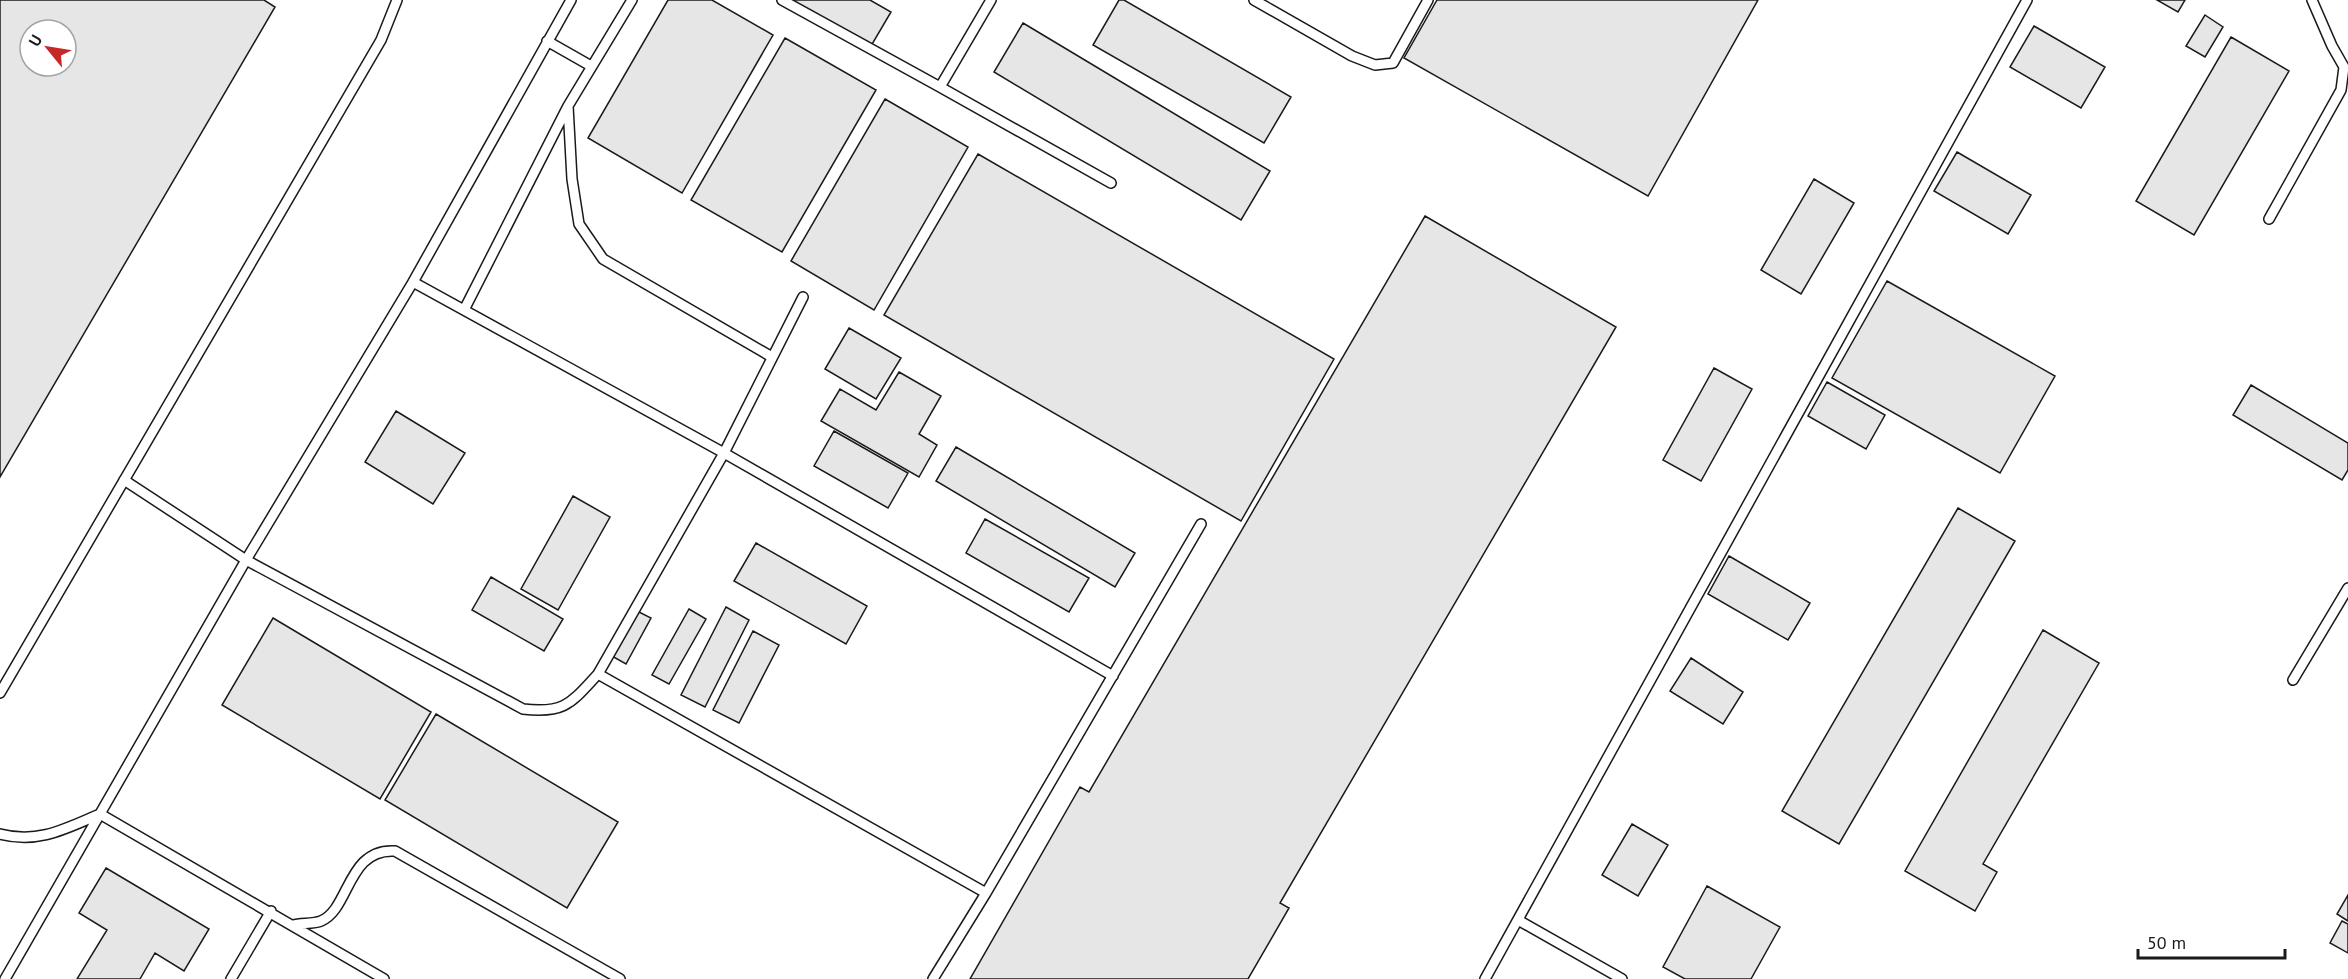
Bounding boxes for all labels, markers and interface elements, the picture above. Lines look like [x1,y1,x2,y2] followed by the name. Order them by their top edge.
[18,18,78,78] north arrow
[24,31,46,50] text: U
[2138,922,2285,960] scale bar
[2147,931,2186,954] text: 50 m

